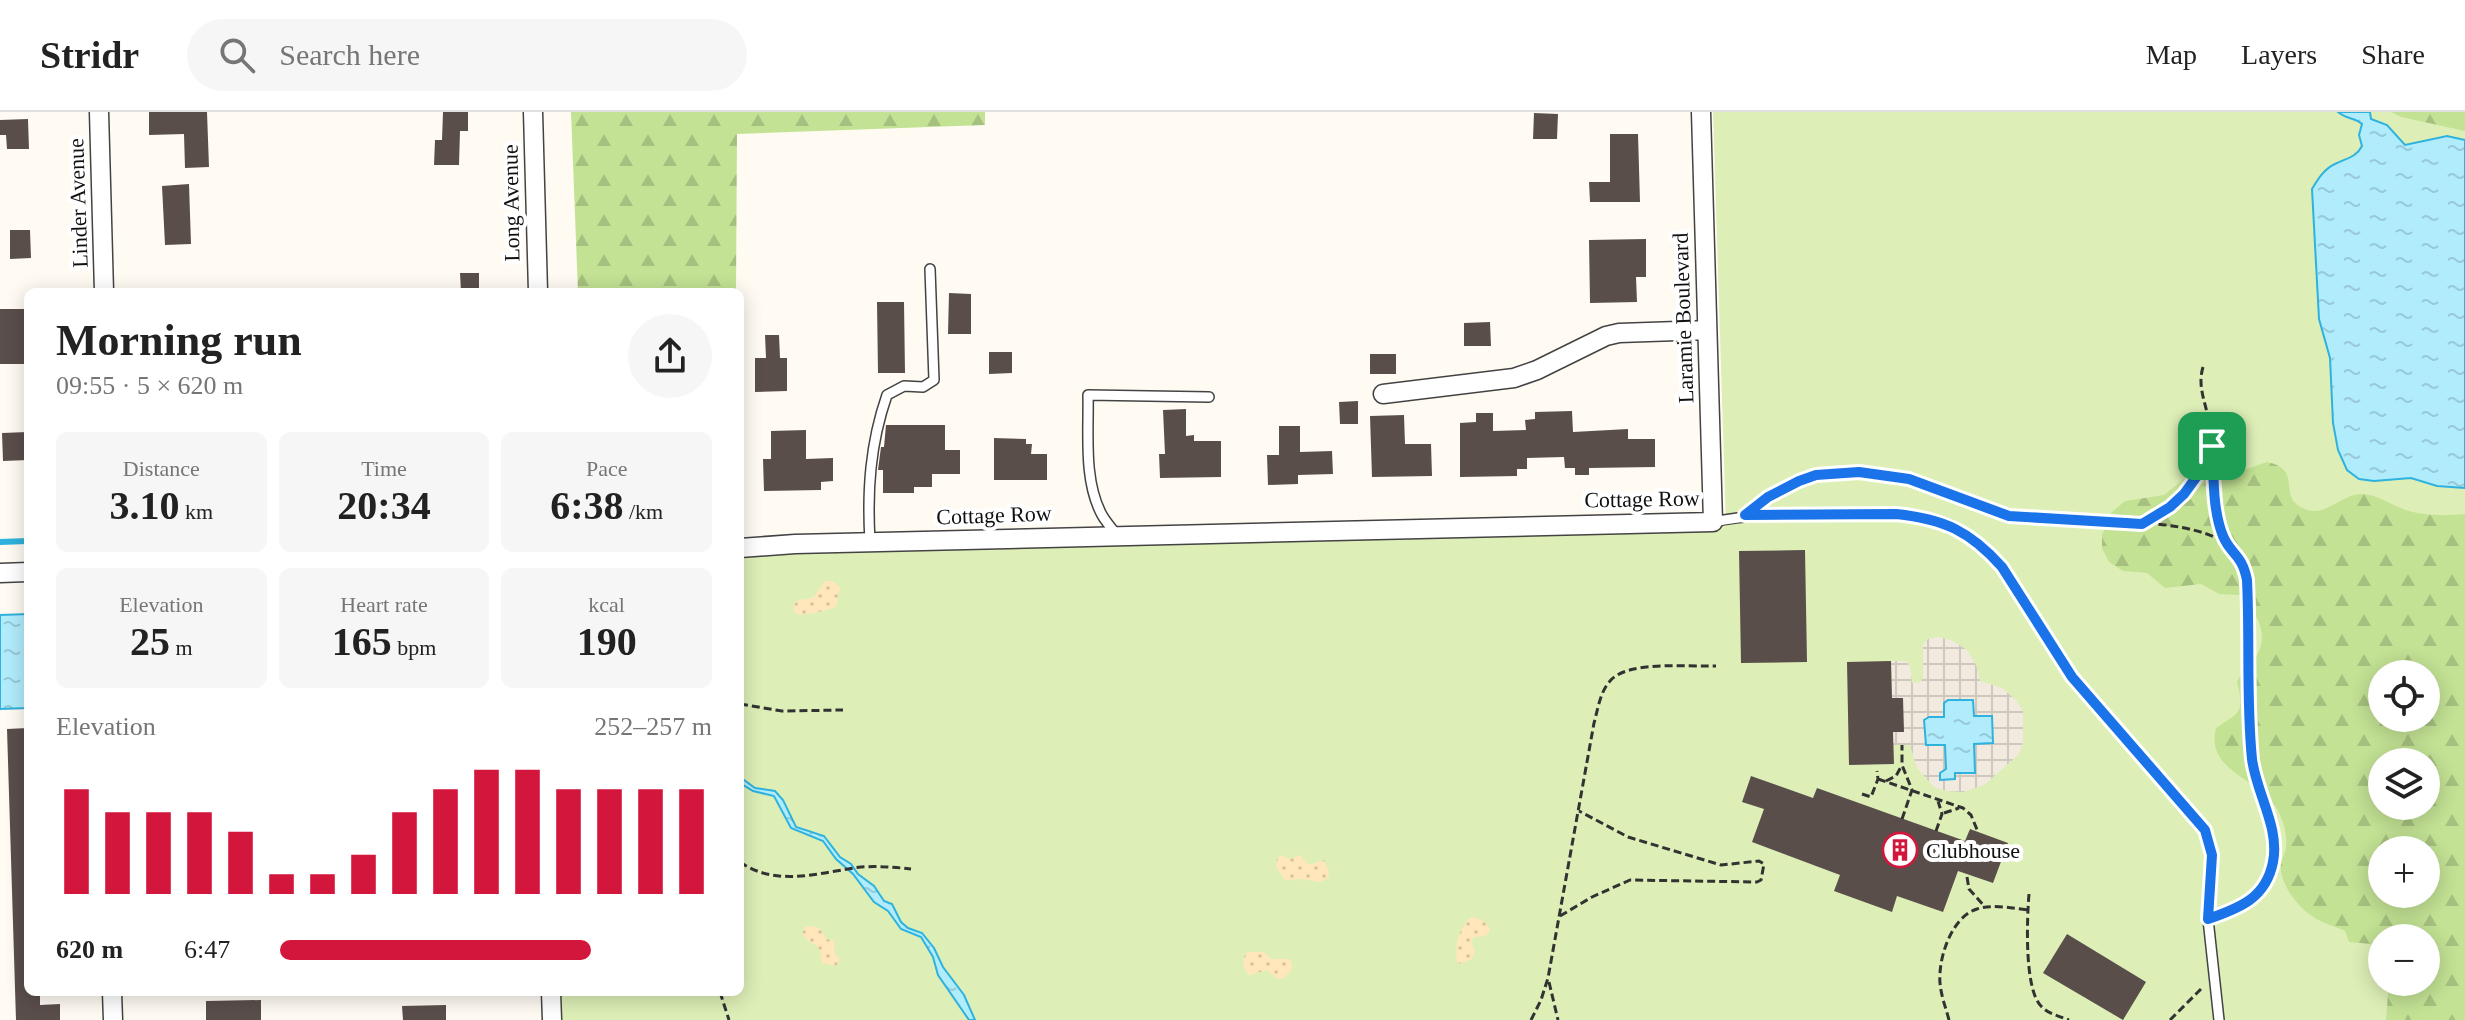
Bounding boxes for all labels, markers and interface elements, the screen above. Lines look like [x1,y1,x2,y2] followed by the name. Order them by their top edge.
[187,19,747,91] search box
[215,33,259,77] icon: search
[40,34,139,76] text: Stridr
[279,38,420,71] text: Search here
[2146,39,2197,70] text: Map
[2241,39,2317,70] text: Layers
[2361,39,2425,70] text: Share
[63,138,93,268] street label: Linder Avenue
[497,144,525,262] street label: Long Avenue
[1668,232,1698,404] street label: Laramie Boulevard
[628,314,712,398] button: share
[56,316,302,365] text: Morning run
[56,371,243,400] text: 09:55 · 5 × 620 m
[2178,412,2246,480] pin
[2190,424,2234,468] icon: arrive
[123,456,200,481] text: Distance
[361,456,407,481] text: Time
[586,456,627,481] text: Pace
[110,483,180,528] text: 3.10
[337,483,431,528] text: 20:34
[550,483,623,528] text: 6:38
[1584,485,1700,513] street label: Cottage Row
[180,499,213,524] text: km
[623,499,663,524] text: /km
[936,500,1052,530] street label: Cottage Row
[119,592,203,617] text: Elevation
[340,592,428,617] text: Heart rate
[588,592,625,617] text: kcal
[130,619,170,664] text: 25
[332,619,392,664] text: 165
[577,619,637,664] text: 190
[170,635,193,660] text: m
[392,635,436,660] text: bpm
[2368,660,2440,996] map controls
[2368,660,2440,732] button: locate
[56,712,156,741] text: Elevation
[594,712,712,741] text: 252–257 m
[2368,748,2440,820] button: layers
[1881,831,1919,869] building icon: Clubhouse
[2368,836,2440,908] button: +
[1926,838,2020,863] place label: Clubhouse
[2368,924,2440,996] button: −
[56,935,123,964] text: 620 m
[184,935,230,964] text: 6:47

